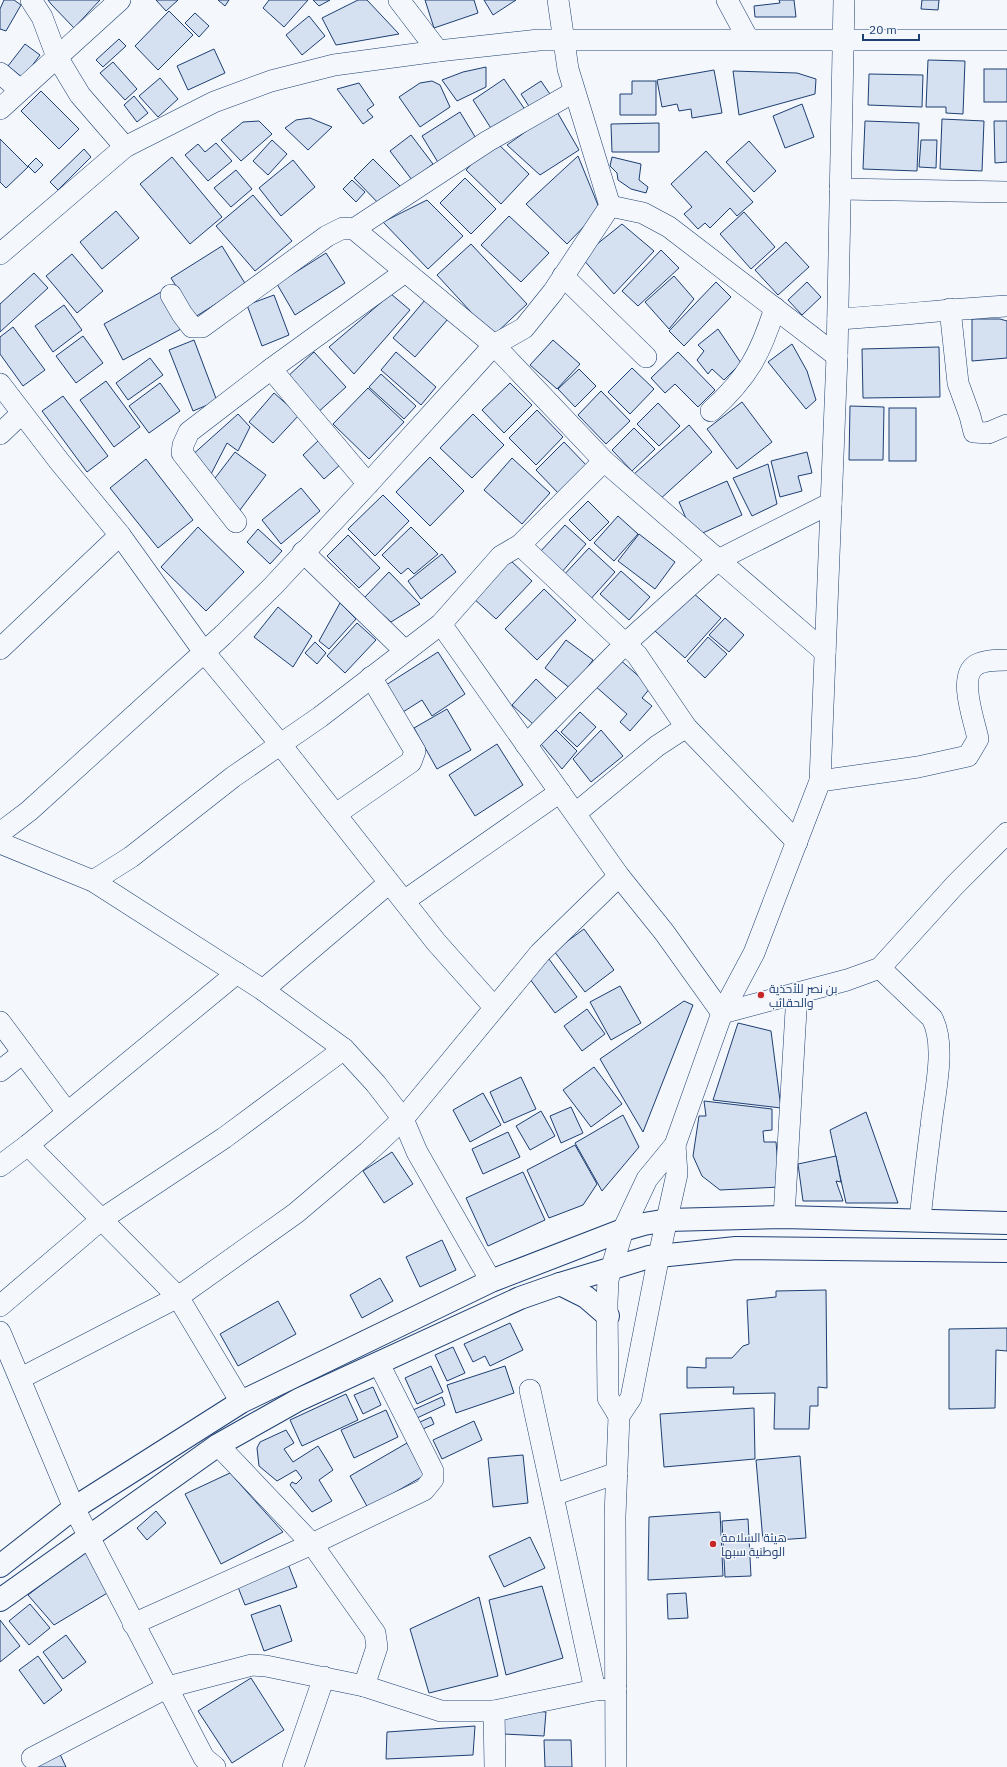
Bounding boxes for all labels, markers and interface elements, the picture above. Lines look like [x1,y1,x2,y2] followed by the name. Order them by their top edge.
[863,16,919,42] scale bar
[869,22,897,37] text: 20 m
[769,981,837,1010] place label: بن نصر للأحذية والحقائب
[756,990,766,1000] marker: بن نصر للأحذية والحقائب
[721,1530,787,1559] place label: هيئة السلامة الوطنية سبها
[708,1539,718,1549] marker: هيئة السلامة الوطنية سبها

